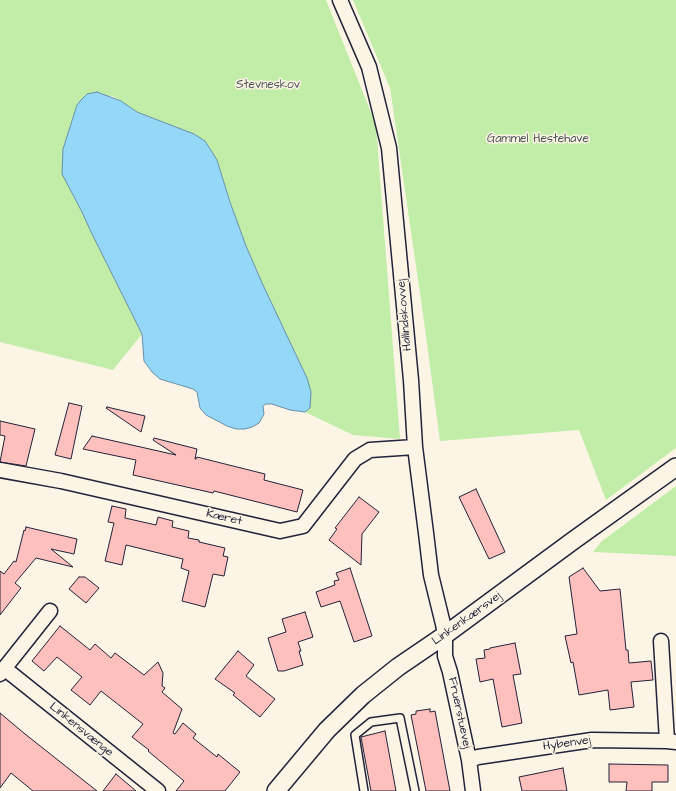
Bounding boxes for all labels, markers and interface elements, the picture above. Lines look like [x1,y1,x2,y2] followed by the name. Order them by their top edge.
[236,78,300,92] park label: Stevneskov
[487,132,589,146] park label: Gammel Hestehave
[395,278,415,352] street label: Hallindskovvej
[205,507,243,529] street label: Kæret
[430,589,504,649] street label: Linkenkærsvej
[444,676,474,750] street label: Fruerstuevej
[46,700,116,760] street label: Linkensvænge
[542,734,592,754] street label: Hybenvej

